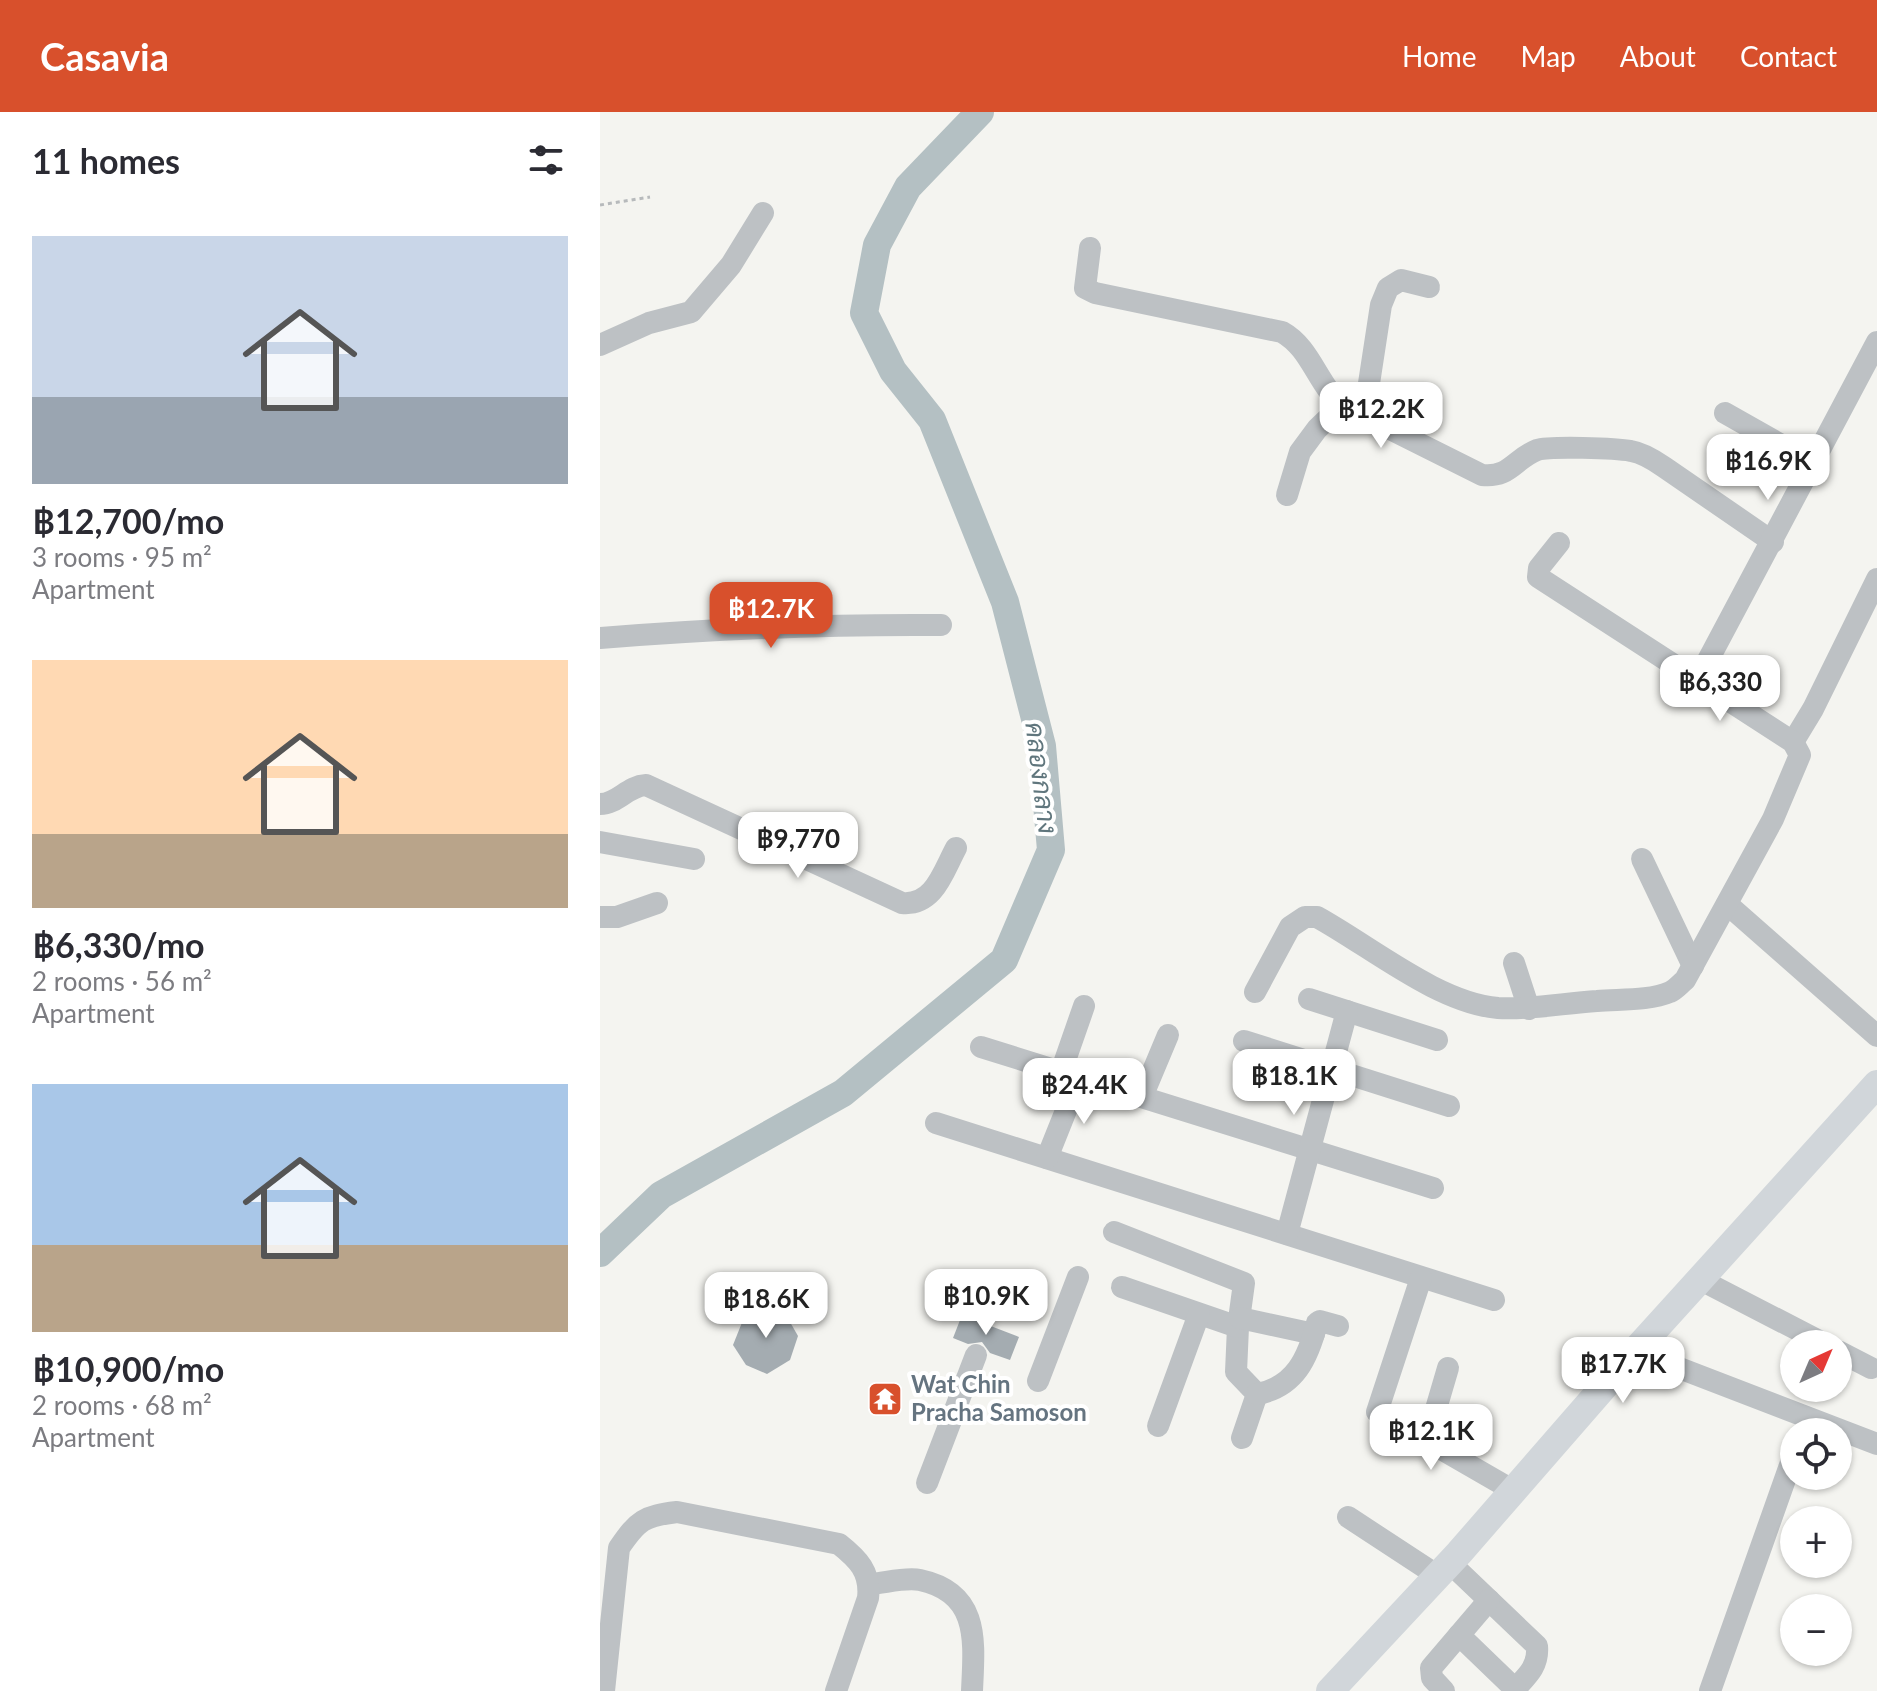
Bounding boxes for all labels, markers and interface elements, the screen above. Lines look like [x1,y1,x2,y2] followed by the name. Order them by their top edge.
[40,33,169,79] text: Casavia
[1402,39,1477,73] text: Home
[1521,39,1576,73] text: Map
[1620,39,1696,73] text: About
[1740,39,1837,73] text: Contact
[524,138,568,182] icon: filters
[32,140,180,181] text: 11 homes
[228,288,372,432] icon: home
[1316,382,1446,450] pin: ฿12.2K
[1338,392,1424,424] text: ฿12.2K
[1703,434,1833,502] pin: ฿16.9K
[1725,444,1811,476] text: ฿16.9K
[32,500,224,541] text: ฿12,700/mo
[32,541,212,573] text: 3 rooms · 95 m²
[32,573,155,605] text: Apartment
[706,582,836,650] pin: ฿12.7K
[728,592,814,624] text: ฿12.7K
[1655,655,1785,723] pin: ฿6,330
[1678,665,1762,697] text: ฿6,330
[228,712,372,856] icon: home
[1019,720,1065,836] water label: คลองกลาง
[733,812,863,880] pin: ฿9,770
[756,822,840,854] text: ฿9,770
[32,924,205,965] text: ฿6,330/mo
[32,965,212,997] text: 2 rooms · 56 m²
[32,997,155,1029] text: Apartment
[1229,1049,1359,1117] pin: ฿18.1K
[1019,1058,1149,1126] pin: ฿24.4K
[1251,1059,1337,1091] text: ฿18.1K
[1041,1068,1127,1100] text: ฿24.4K
[228,1136,372,1280] icon: home
[921,1269,1051,1337] pin: ฿10.9K
[701,1272,831,1340] pin: ฿18.6K
[943,1279,1029,1311] text: ฿10.9K
[723,1282,809,1314] text: ฿18.6K
[1780,1330,1852,1402] north arrow
[1780,1330,1852,1666] map controls
[1558,1337,1688,1405] pin: ฿17.7K
[1580,1347,1666,1379] text: ฿17.7K
[32,1348,224,1389] text: ฿10,900/mo
[911,1369,1087,1426] place label: Wat Chin Pracha Samoson
[866,1380,904,1418] temple icon: Wat Chin Pracha Samoson
[32,1389,212,1421] text: 2 rooms · 68 m²
[1366,1404,1496,1472] pin: ฿12.1K
[1388,1414,1474,1446] text: ฿12.1K
[1780,1418,1852,1490] button: locate
[32,1421,155,1453] text: Apartment
[1780,1506,1852,1578] button: +
[1780,1594,1852,1666] button: −

